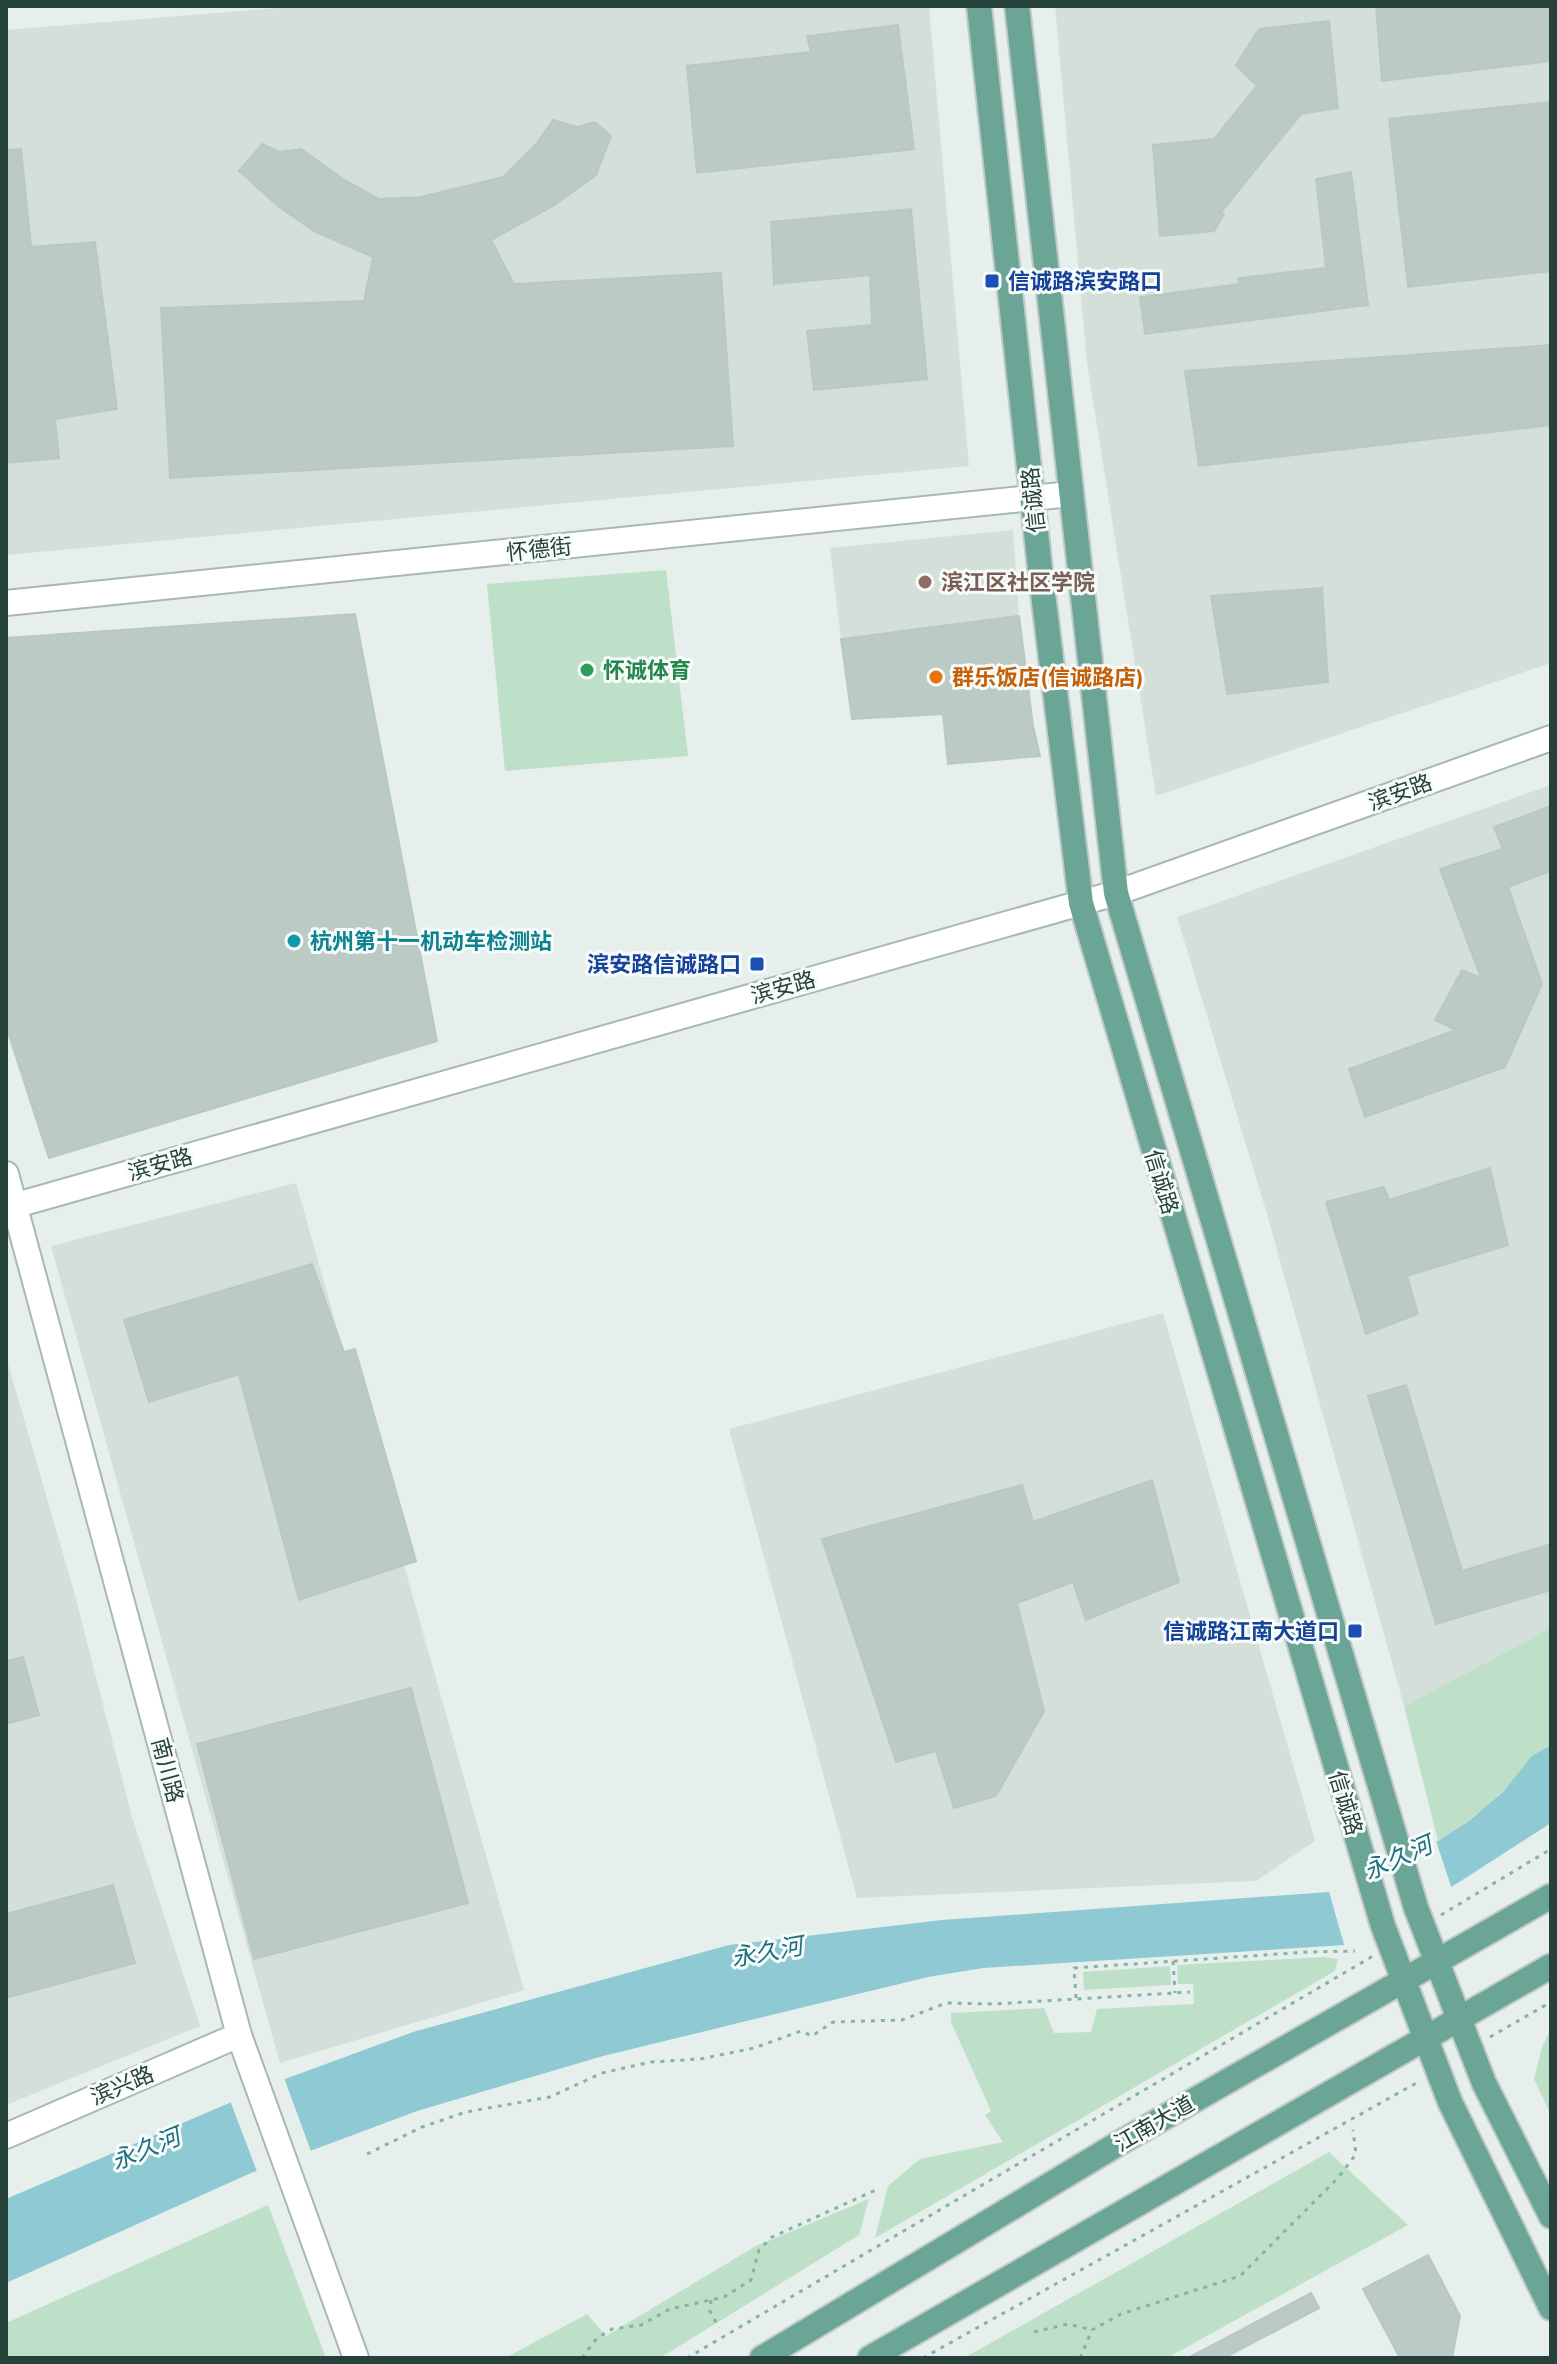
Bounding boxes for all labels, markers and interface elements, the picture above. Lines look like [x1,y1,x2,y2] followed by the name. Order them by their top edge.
[1008,267,1162,297] place label: 信诚路滨安路口
[983,272,1001,290] marker: 信诚路滨安路口
[1016,466,1052,534] street label: 信诚路
[505,532,573,568] street label: 怀德街
[941,568,1095,598] place label: 滨江区社区学院
[916,573,934,591] marker: 滨江区社区学院
[603,656,691,686] place label: 怀诚体育
[578,661,596,679] marker: 怀诚体育
[952,663,1144,693] place label: 群乐饭店(信诚路店)
[927,668,945,686] marker: 群乐饭店(信诚路店)
[1364,768,1436,818] street label: 滨安路
[310,927,552,957] place label: 杭州第十一机动车检测站
[285,932,303,950] marker: 杭州第十一机动车检测站
[587,950,741,980] place label: 滨安路信诚路口
[748,955,766,973] marker: 滨安路信诚路口
[747,964,819,1011] street label: 滨安路
[124,1141,196,1188] street label: 滨安路
[1137,1146,1185,1218] street label: 信诚路
[1163,1617,1339,1647] place label: 信诚路江南大道口
[1346,1622,1364,1640] marker: 信诚路江南大道口
[144,1734,190,1806] street label: 南川路
[1321,1767,1369,1839] street label: 信诚路
[1359,1827,1441,1887] water label: 永久河
[729,1929,809,1974] water label: 永久河
[86,2059,159,2113] street label: 滨兴路
[1109,2089,1200,2159] street label: 江南大道
[107,2119,189,2177] water label: 永久河

